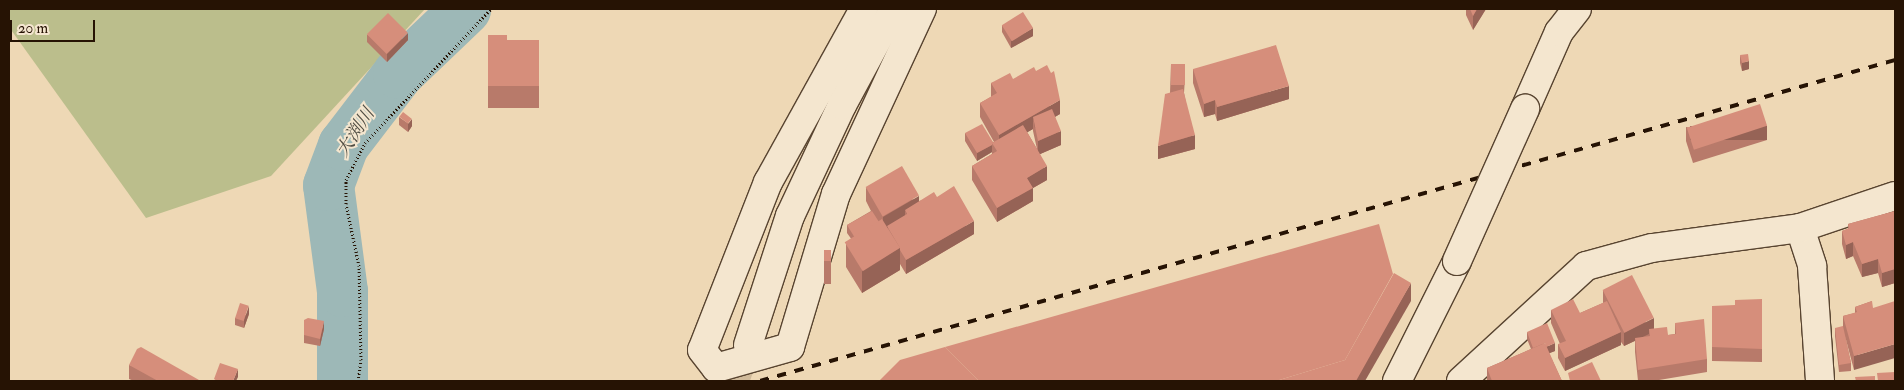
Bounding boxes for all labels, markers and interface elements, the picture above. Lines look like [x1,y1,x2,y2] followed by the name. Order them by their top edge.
[12,10,98,42] scale bar
[18,19,48,38] text: 20 m
[332,104,380,162] water label: 大渕川

